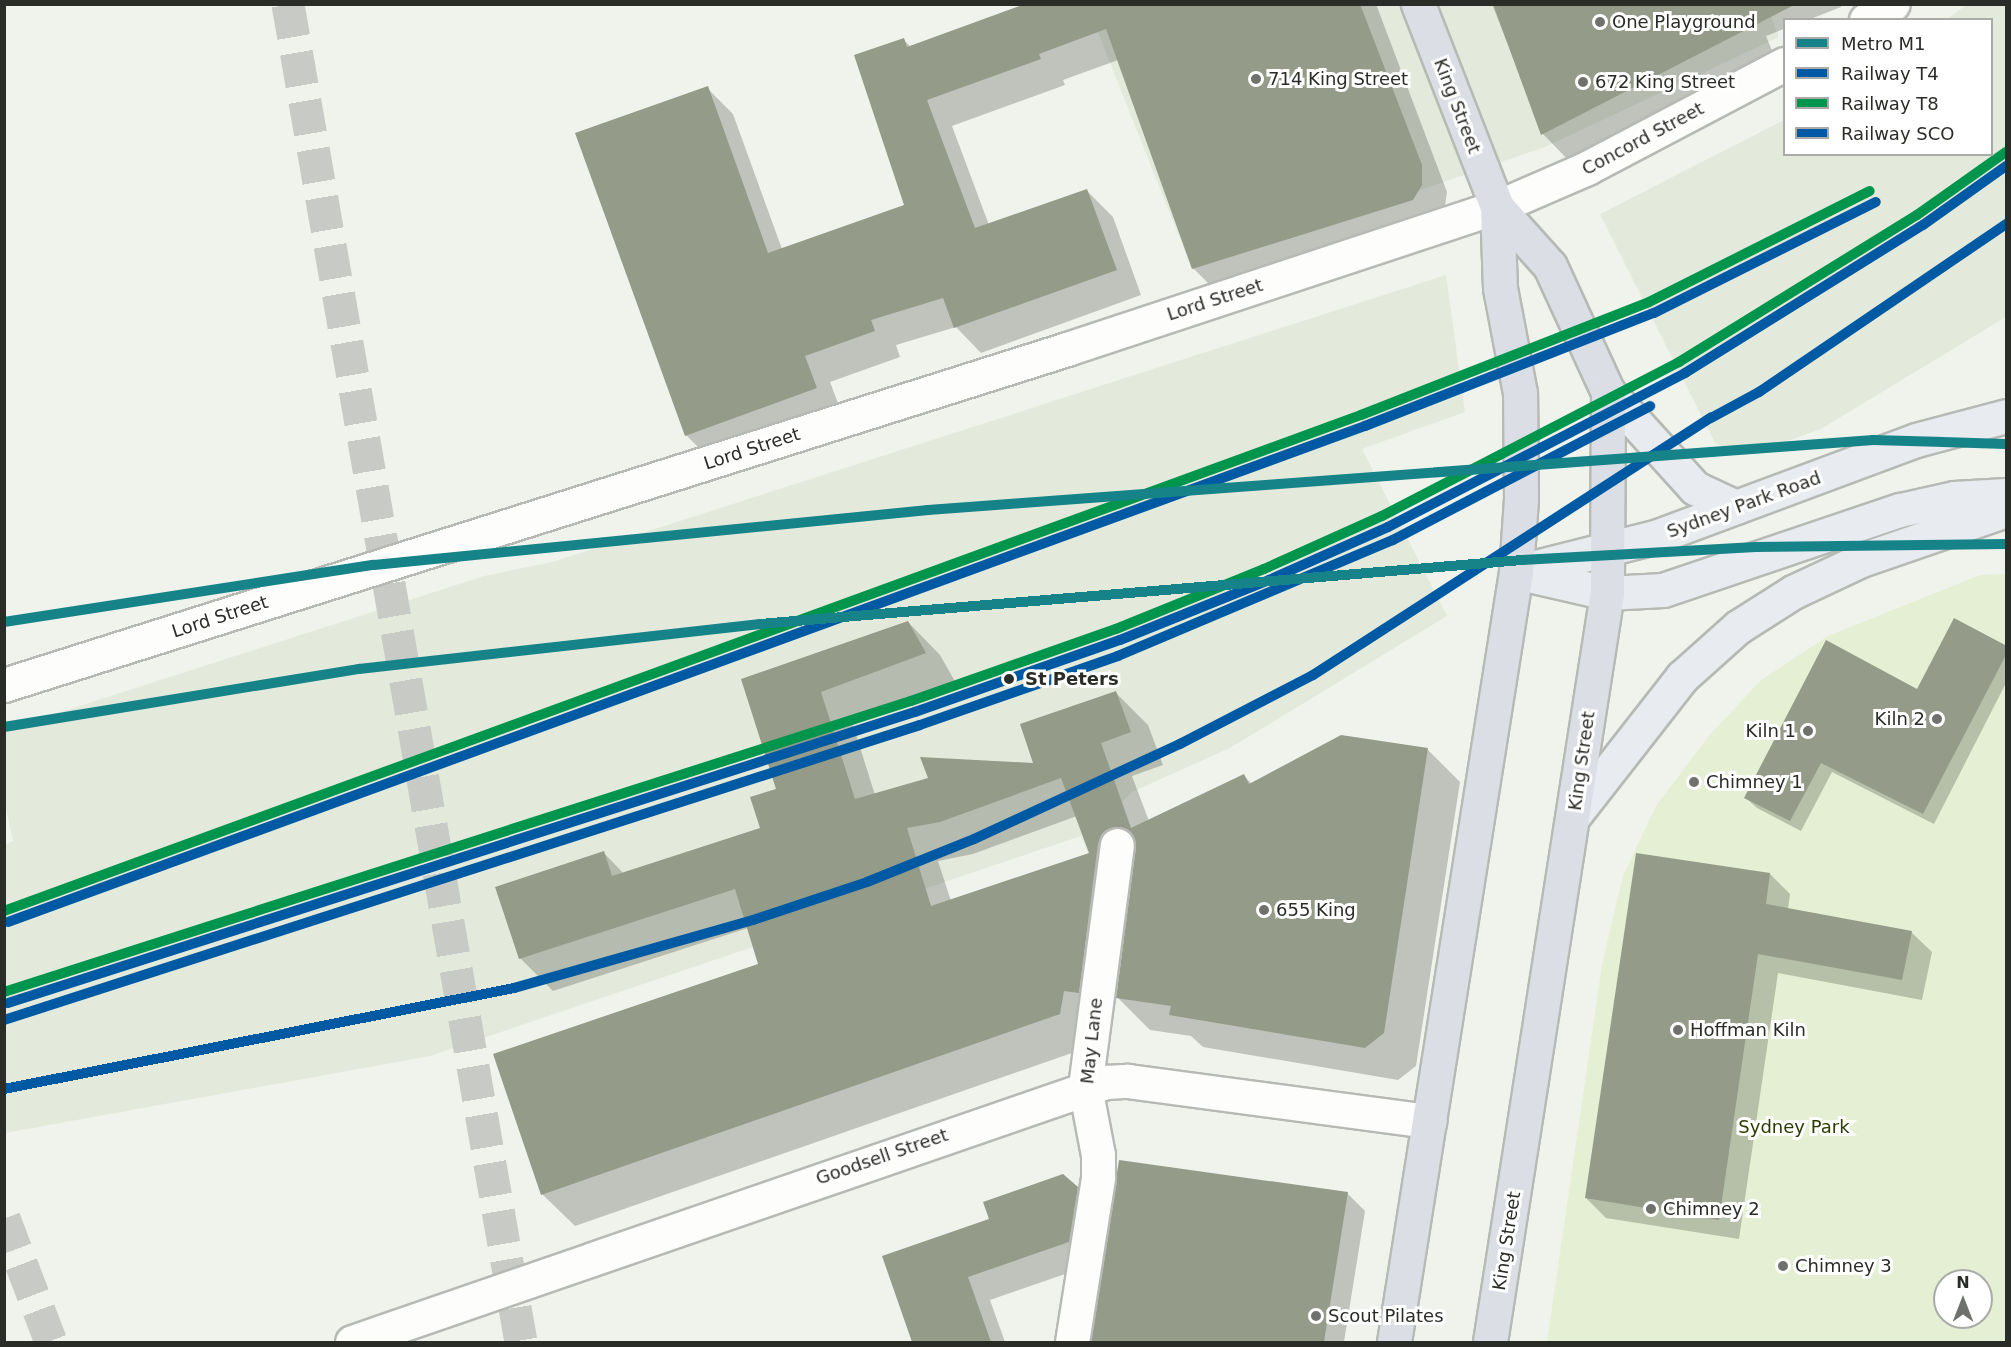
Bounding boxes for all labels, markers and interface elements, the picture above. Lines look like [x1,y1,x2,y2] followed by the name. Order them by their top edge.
[1612,11,1756,33] place label: One Playground
[1593,15,1607,29] marker: One Playground
[1783,18,1993,156] legend
[1841,33,1925,54] text: Metro M1
[1429,55,1485,157] street label: King Street
[1841,63,1939,84] text: Railway T4
[1268,68,1408,90] place label: 714 King Street
[1595,71,1735,93] place label: 672 King Street
[1249,72,1263,86] marker: 714 King Street
[1576,75,1590,89] marker: 672 King Street
[1841,93,1939,114] text: Railway T8
[1578,98,1708,180] street label: Concord Street
[1841,123,1954,144] text: Railway SCO
[1164,274,1266,326] street label: Lord Street
[701,423,803,475] street label: Lord Street
[1664,467,1824,543] street label: Sydney Park Road
[169,591,271,643] street label: Lord Street
[998,668,1020,690] marker: St Peters
[1025,668,1119,690] place label: St Peters
[1875,708,1925,730] place label: Kiln 2
[1564,710,1600,812] street label: King Street
[1930,712,1944,726] marker: Kiln 2
[1746,720,1796,742] place label: Kiln 1
[1801,724,1815,738] marker: Kiln 1
[1706,771,1803,793] place label: Chimney 1
[1687,775,1701,789] marker: Chimney 1
[1276,899,1356,921] place label: 655 King
[1257,903,1271,917] marker: 655 King
[1077,997,1107,1085] street label: May Lane
[1690,1019,1806,1041] place label: Hoffman Kiln
[1671,1023,1685,1037] marker: Hoffman Kiln
[1738,1116,1850,1138] park label: Sydney Park
[813,1124,951,1190] street label: Goodsell Street
[1489,1190,1525,1292] street label: King Street
[1663,1198,1760,1220] place label: Chimney 2
[1644,1202,1658,1216] marker: Chimney 2
[1795,1255,1892,1277] place label: Chimney 3
[1776,1259,1790,1273] marker: Chimney 3
[1933,1269,1993,1329] north arrow
[1956,1273,1970,1292] text: N
[1328,1305,1444,1327] place label: Scout Pilates
[1309,1309,1323,1323] marker: Scout Pilates

